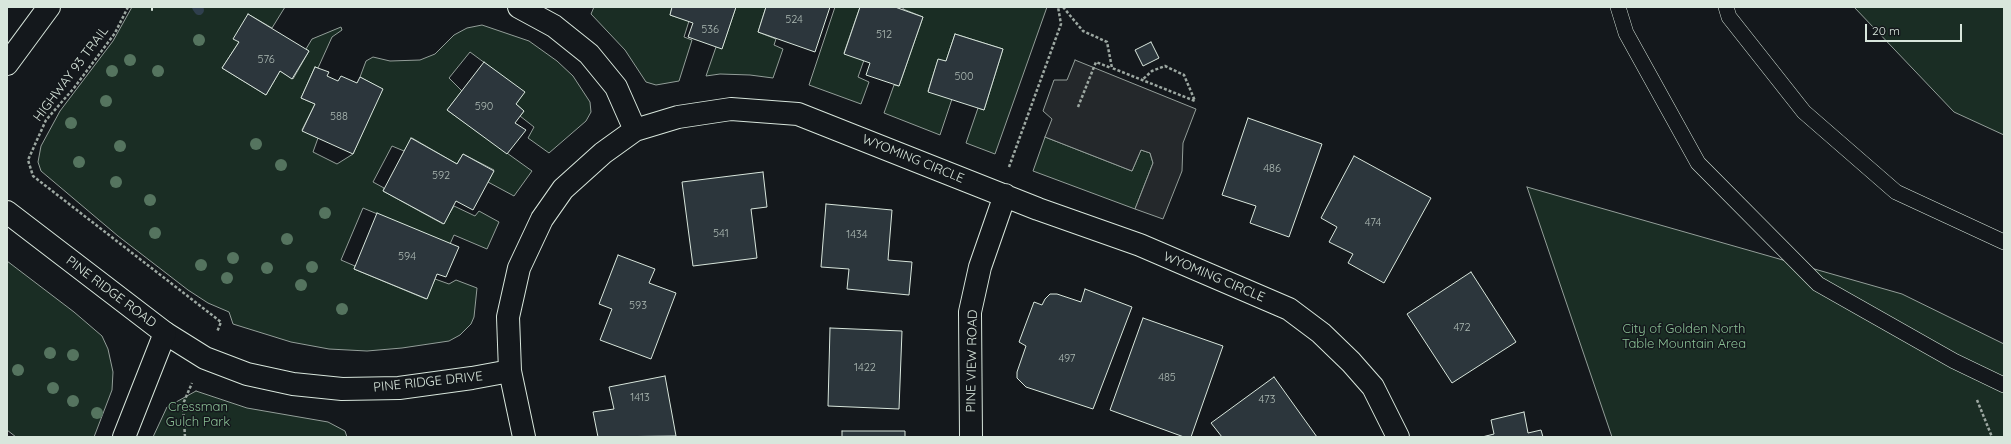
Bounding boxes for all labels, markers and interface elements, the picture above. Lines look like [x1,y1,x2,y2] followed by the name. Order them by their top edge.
[785,13,803,27] house number: 524
[1867,16,1964,42] scale bar
[701,23,719,37] house number: 536
[1872,23,1900,38] text: 20 m
[30,24,112,124] street label: HIGHWAY 93 TRAIL
[876,28,892,42] house number: 512
[257,53,275,67] house number: 576
[954,70,974,84] house number: 500
[475,100,493,114] house number: 590
[330,110,348,124] house number: 588
[860,131,966,187] street label: WYOMING CIRCLE
[1263,162,1281,176] house number: 486
[432,169,450,183] house number: 592
[1365,216,1381,230] house number: 474
[713,227,729,241] house number: 541
[846,228,868,242] house number: 1434
[1161,249,1267,305] street label: WYOMING CIRCLE
[398,250,416,264] house number: 594
[63,253,159,331] street label: PINE RIDGE ROAD
[629,299,647,313] house number: 593
[963,309,981,413] street label: PINE VIEW ROAD
[1453,321,1471,335] house number: 472
[1622,321,1746,352] park label: City of Golden North Table Mountain Area
[1058,352,1076,366] house number: 497
[854,361,876,375] house number: 1422
[372,368,484,396] street label: PINE RIDGE DRIVE
[1158,371,1176,385] house number: 485
[630,391,650,405] house number: 1413
[1259,393,1275,407] house number: 473
[166,399,230,430] park label: Cressman Gulch Park

